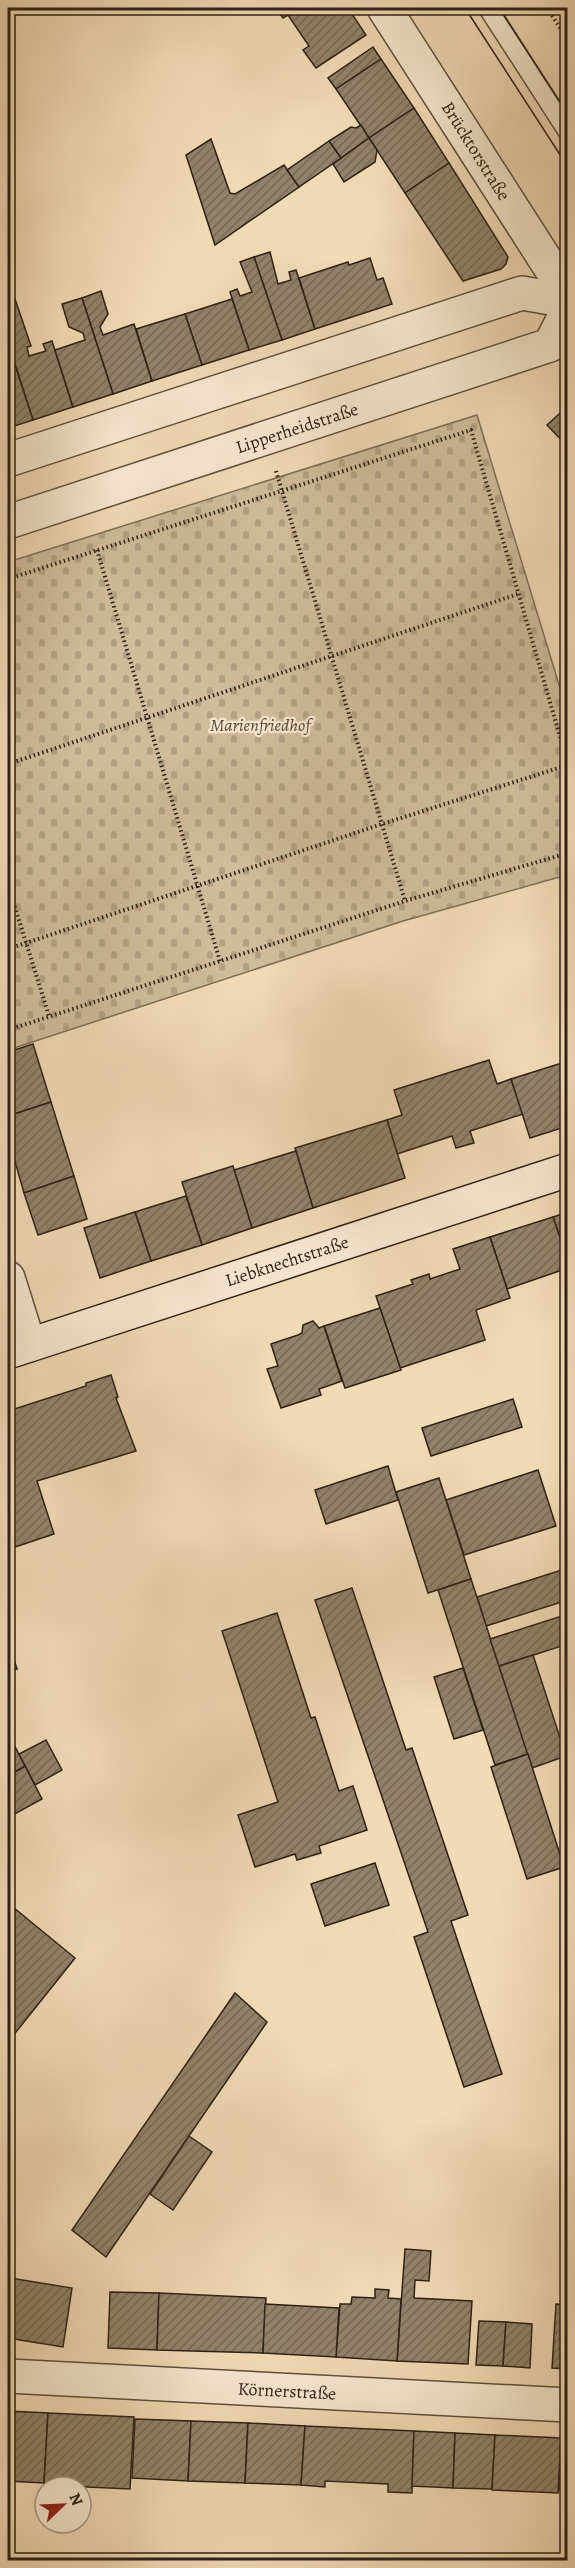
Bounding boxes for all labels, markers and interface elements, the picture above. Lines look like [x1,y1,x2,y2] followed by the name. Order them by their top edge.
[436,97,516,205] street label: Brücktorstraße
[233,397,361,459] street label: Lipperheidstraße
[210,713,313,737] park label: Marienfriedhof
[222,1230,352,1292] street label: Liebknechtstraße
[237,2376,337,2406] street label: Körnerstraße
[33,2475,93,2535] north arrow
[63,2490,88,2510] text: N

